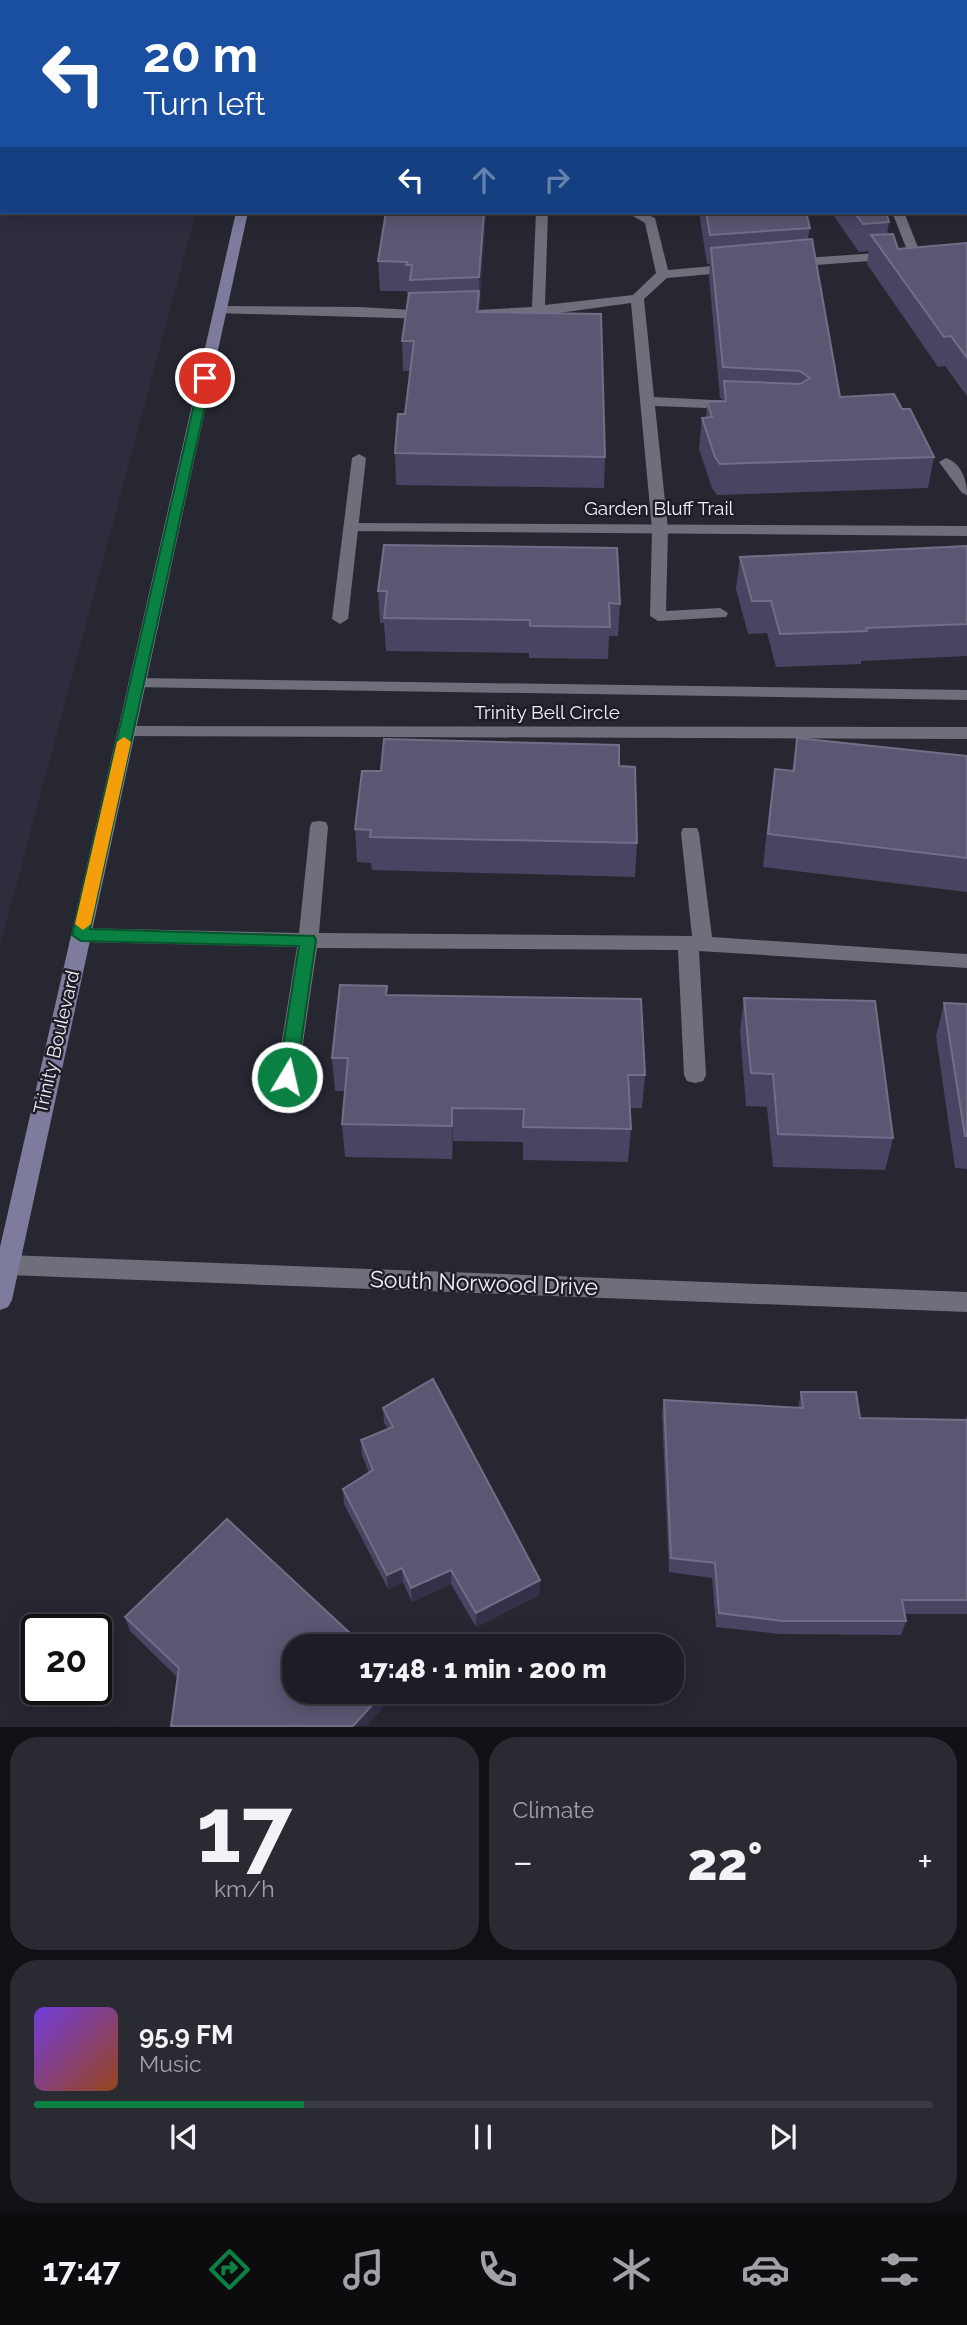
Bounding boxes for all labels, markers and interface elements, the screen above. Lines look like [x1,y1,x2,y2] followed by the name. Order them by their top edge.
[143,26,258,83] text: 20 m
[28,28,119,119] icon: left
[143,85,265,122] text: Turn left
[392,161,430,199] icon: left
[465,161,503,199] icon: ahead
[538,161,576,199] icon: right
[175,348,235,408] pin
[186,359,224,397] icon: arrive
[584,497,735,519] street label: Garden Bluff Trail
[474,701,620,723] street label: Trinity Bell Circle
[29,968,83,1116] street label: Trinity Boulevard
[250,1040,324,1114] position arrow
[369,1265,599,1300] street label: South Norwood Drive
[21,1614,112,1705] speed limit sign: 20
[359,1654,607,1684] text: 17:48 · 1 min · 200 m
[196,1776,292,1883] text: 17
[513,1796,594,1823] text: Climate
[687,1831,763,1892] text: 22°
[513,1839,533,1884] text: −
[917,1839,933,1884] text: +
[214,1875,275,1902] text: km/h
[139,2020,234,2050] text: 95.9 FM
[139,2050,202,2077] text: Music
[165,2118,203,2156] icon: previous
[464,2118,502,2156] icon: pause
[764,2118,802,2156] icon: next
[205,2245,254,2294] icon: directions
[339,2245,388,2294] icon: music
[473,2245,522,2294] icon: phone
[607,2245,656,2294] icon: climate
[741,2245,790,2294] icon: car
[875,2245,924,2294] icon: filters
[43,2251,120,2288] text: 17:47

